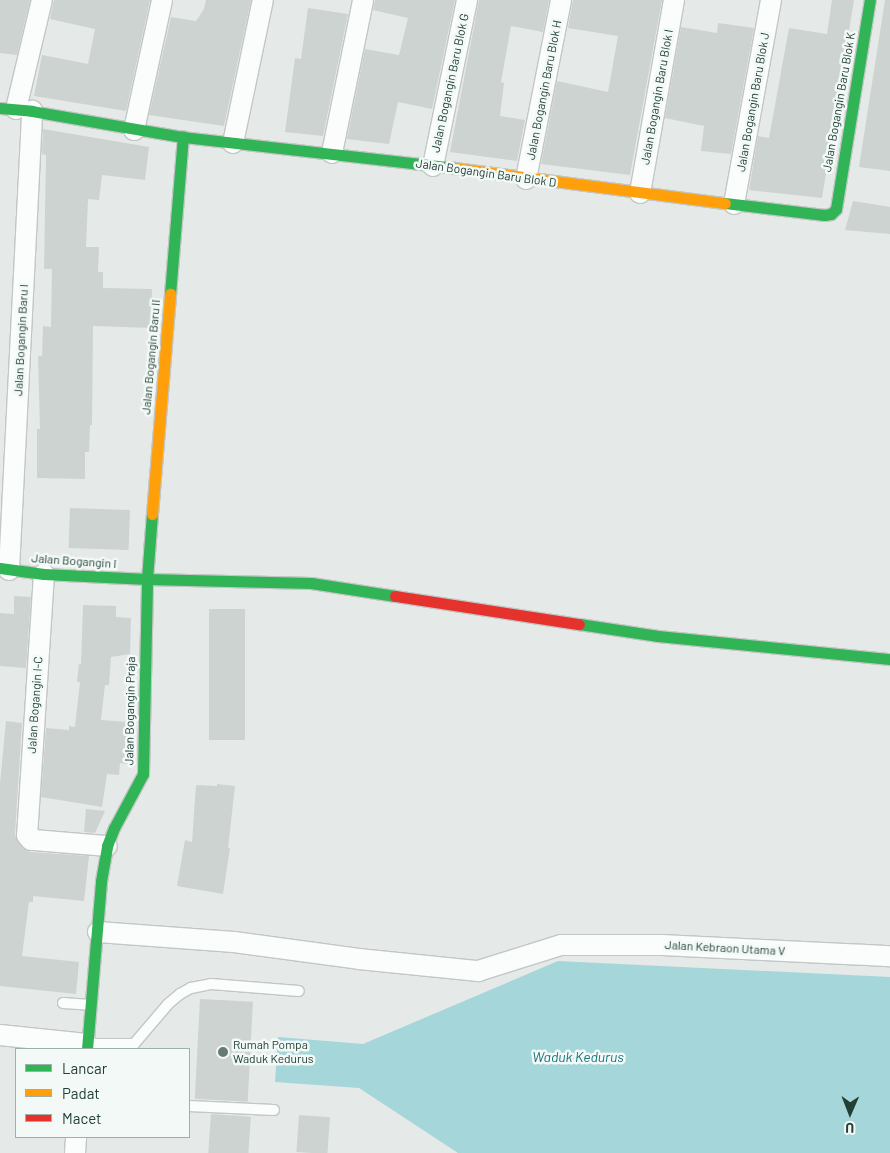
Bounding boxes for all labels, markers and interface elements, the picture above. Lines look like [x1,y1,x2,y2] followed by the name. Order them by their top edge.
[428,12,472,154] street label: Jalan Bogangin Baru Blok G
[523,19,565,161] street label: Jalan Bogangin Baru Blok H
[638,28,676,166] street label: Jalan Bogangin Baru Blok I
[734,31,772,173] street label: Jalan Bogangin Baru Blok J
[820,31,858,173] street label: Jalan Bogangin Baru Blok K
[415,156,557,190] street label: Jalan Bogangin Baru Blok D
[11,284,31,396] street label: Jalan Bogangin Baru I
[139,299,163,415] street label: Jalan Bogangin Baru II
[31,551,117,571] street label: Jalan Bogangin I
[24,656,46,754] street label: Jalan Bogangin I-C
[122,656,138,766] street label: Jalan Bogangin Praja
[664,938,786,958] street label: Jalan Kebraon Utama V
[233,1038,314,1066] place label: Rumah Pompa Waduk Kedurus
[217,1046,229,1058] marker: Rumah Pompa Waduk Kedurus
[15,1048,190,1138] legend
[532,1049,624,1065] water label: Waduk Kedurus
[62,1059,107,1077] text: Lancar
[62,1084,100,1102] text: Padat
[825,1088,875,1138] north arrow
[62,1109,102,1127] text: Macet
[845,1120,854,1137] text: U

